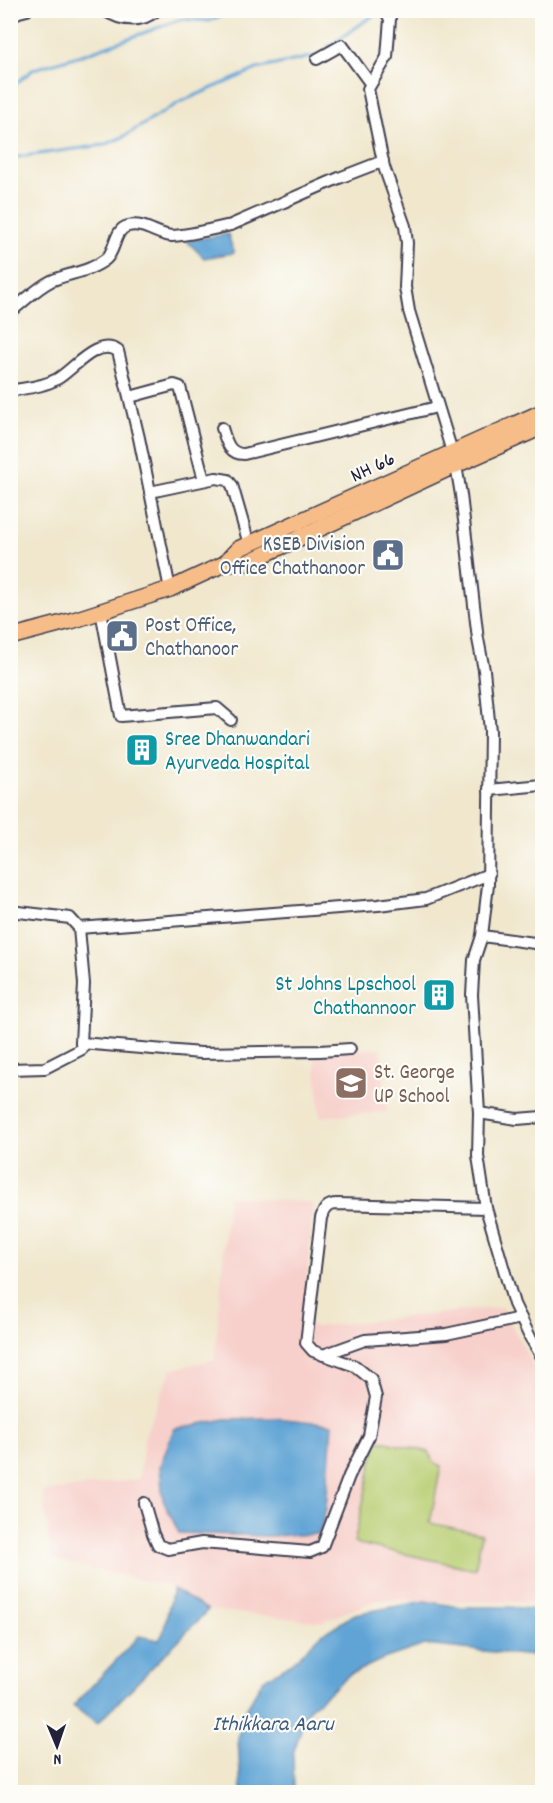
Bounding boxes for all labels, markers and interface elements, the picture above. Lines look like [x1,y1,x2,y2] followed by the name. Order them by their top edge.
[346,445,401,492] street label: NH 66
[220,531,365,585] place label: KSEB Division Office Chathanoor
[370,537,406,573] public building icon: KSEB Division Office Chathanoor
[145,612,238,666] place label: Post Office, Chathanoor
[104,618,140,654] public building icon: Post Office, Chathanoor
[165,726,310,780] place label: Sree Dhanwandari Ayurveda Hospital
[124,732,160,768] building icon: Sree Dhanwandari Ayurveda Hospital
[275,971,416,1025] place label: St Johns Lpschool Chathannoor
[421,977,457,1013] building icon: St Johns Lpschool Chathannoor
[374,1059,455,1113] place label: St. George UP School
[333,1065,369,1101] school or university icon: St. George UP School
[213,1710,335,1741] water label: Ithikkara Aaru
[27,1716,87,1776] north arrow
[53,1747,62,1770] text: N

